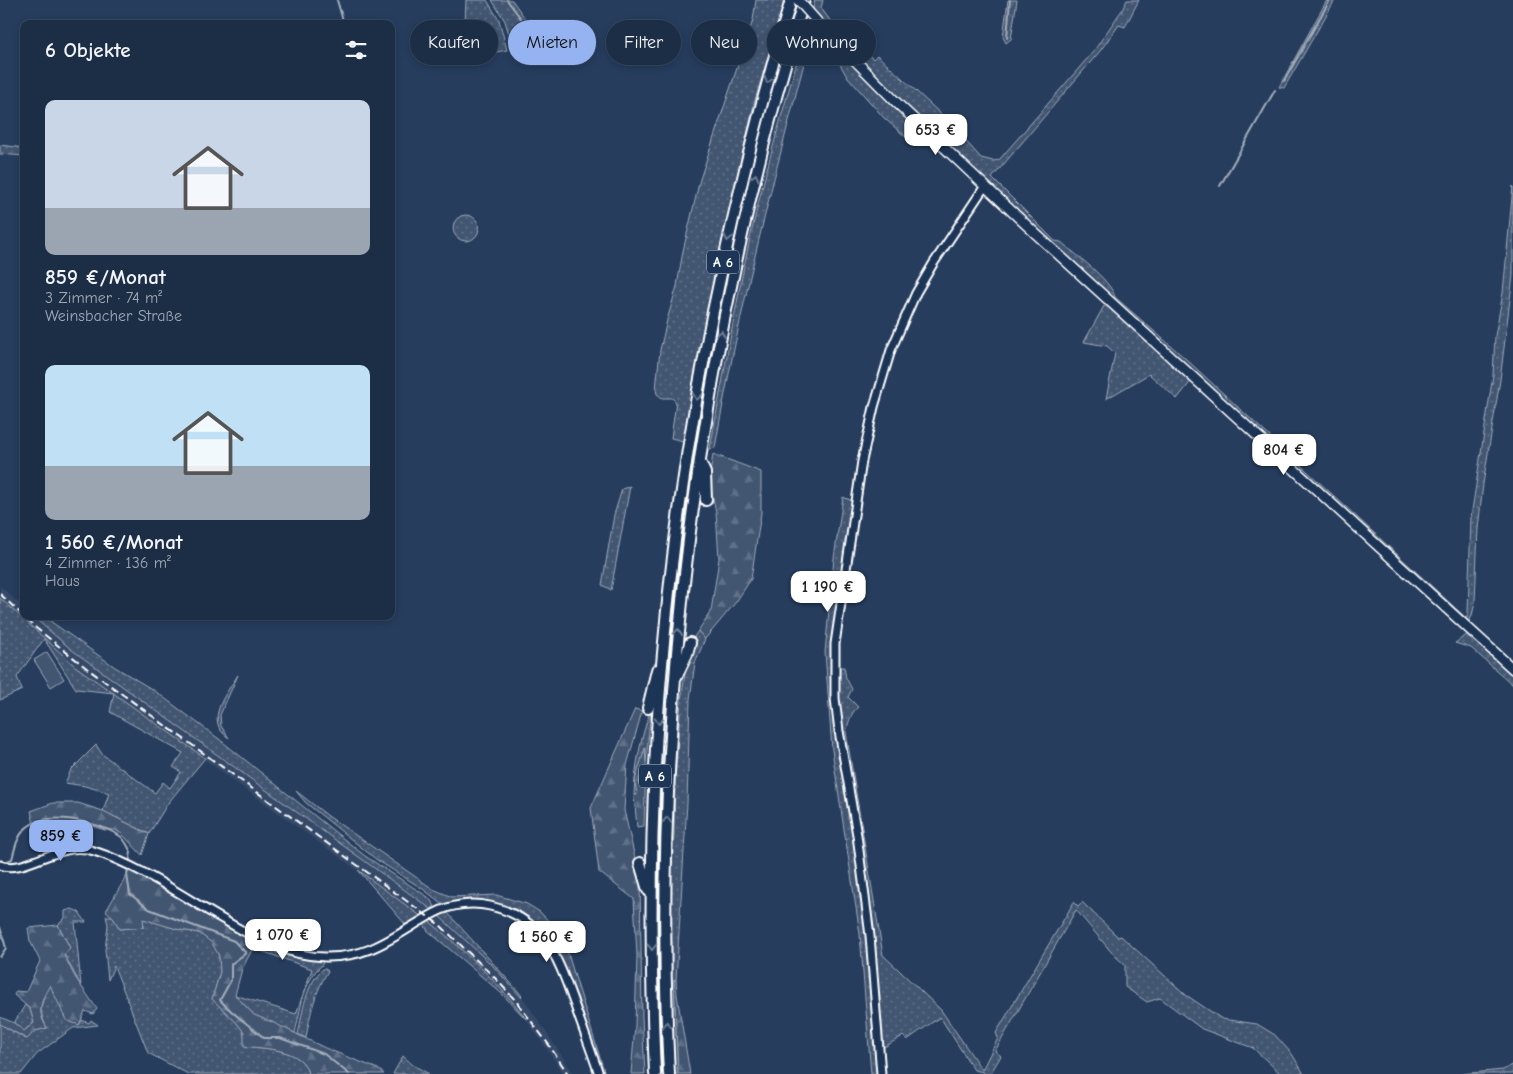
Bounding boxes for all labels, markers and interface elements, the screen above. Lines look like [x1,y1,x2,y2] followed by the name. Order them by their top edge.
[410,20,498,65] chip: Kaufen
[508,20,596,65] chip: Mieten
[606,20,681,65] chip: Filter
[691,20,757,65] chip: Neu
[767,20,876,65] chip: Wohnung
[342,36,370,64] icon: filters
[45,38,131,62] text: 6 Objekte
[763,76,774,85] one-way arrow
[901,114,971,156] pin: 653 €
[915,121,957,139] text: 653 €
[163,133,253,223] icon: home
[749,172,760,181] one-way arrow
[724,234,734,242] one-way arrow
[707,250,739,274] road number: A 6
[45,265,166,289] text: 859 €/Monat
[45,289,162,307] text: 3 Zimmer · 74 m²
[45,307,182,325] text: Weinsbacher Straße
[716,330,726,339] one-way arrow
[692,393,702,402] one-way arrow
[163,398,253,488] icon: home
[1249,434,1319,476] pin: 804 €
[1263,441,1305,459] text: 804 €
[45,530,183,554] text: 1 560 €/Monat
[45,554,171,572] text: 4 Zimmer · 136 m²
[782,570,874,613] pin: 1 190 €
[45,572,80,590] text: Haus
[802,578,854,596] text: 1 190 €
[672,628,683,636] one-way arrow
[653,717,664,725] one-way arrow
[639,764,671,788] road number: A 6
[661,816,672,824] one-way arrow
[26,820,96,862] pin: 859 €
[40,827,82,845] text: 859 €
[237,918,329,961] pin: 1 070 €
[501,920,593,963] pin: 1 560 €
[256,926,310,944] text: 1 070 €
[520,928,574,946] text: 1 560 €
[647,944,657,951] one-way arrow
[662,1021,672,1029] one-way arrow

